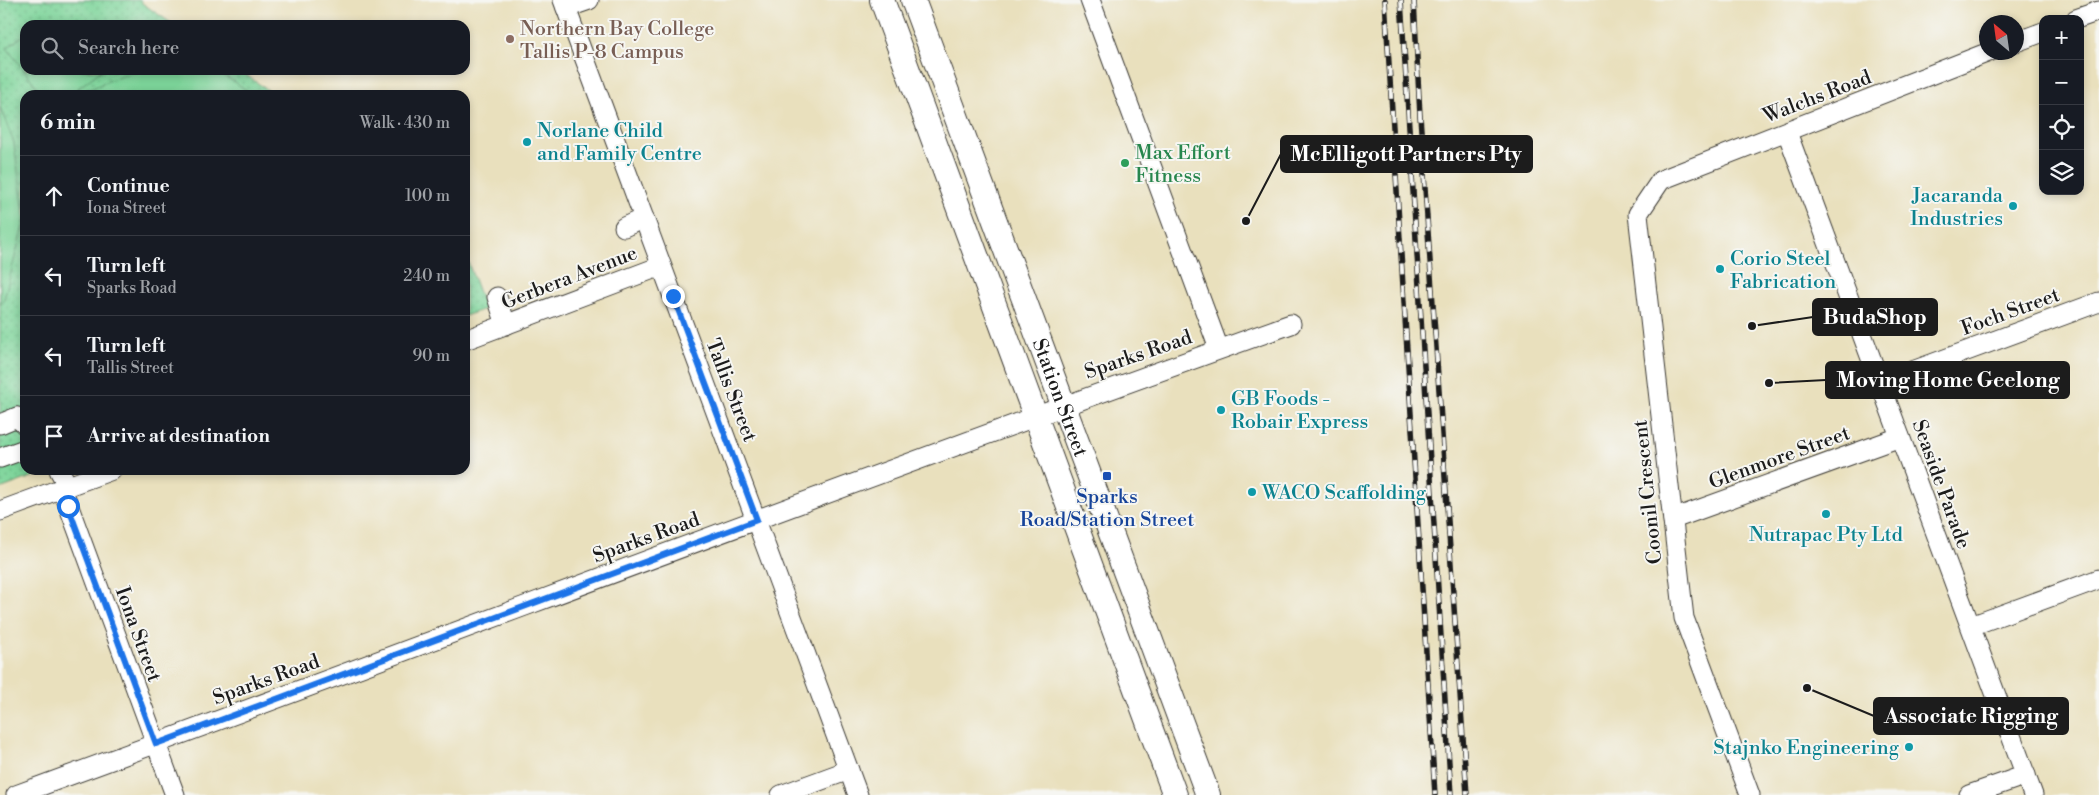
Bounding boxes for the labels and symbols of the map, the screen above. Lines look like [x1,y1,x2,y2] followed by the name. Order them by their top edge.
[1979,15,2024,60] north arrow
[520,17,714,65] place label: Northern Bay College Tallis P-8 Campus
[504,33,516,45] marker: Northern Bay College Tallis P-8 Campus
[1759,65,1876,130] street label: Walchs Road
[537,119,702,167] place label: Norlane Child and Family Centre
[521,136,533,148] marker: Norlane Child and Family Centre
[1281,136,1532,172] callout: McElligott Partners Pty
[1135,141,1231,189] place label: Max Effort Fitness
[1290,142,1522,168] text: McElligott Partners Pty
[1119,157,1131,169] marker: Max Effort Fitness
[1910,184,2004,232] place label: Jacaranda Industries
[2007,200,2019,212] marker: Jacaranda Industries
[498,241,641,316] street label: Gerbera Avenue
[1730,247,1836,295] place label: Corio Steel Fabrication
[1714,263,1726,275] marker: Corio Steel Fabrication
[1958,283,2063,342] street label: Foch Street
[662,285,685,308] route end
[1813,299,1937,335] callout: BudaShop
[1823,305,1927,331] text: BudaShop
[1081,325,1196,385] street label: Sparks Road
[699,335,762,446] street label: Tallis Street
[1026,335,1092,461] street label: Station Street
[1826,362,2069,398] callout: Moving Home Geelong
[1836,368,2061,394] text: Moving Home Geelong
[1231,387,1368,435] place label: GB Foods - Robair Express
[1215,404,1227,416] marker: GB Foods - Robair Express
[1906,417,1976,552] street label: Seaside Parade
[1628,418,1669,565] street label: Coonil Crescent
[1705,421,1854,496] street label: Glenmore Street
[1101,470,1113,482] marker: Sparks Road/Station Street
[1261,481,1427,506] place label: WACO Scaffolding
[1020,485,1194,533] place label: Sparks Road/Station Street
[1246,486,1258,498] marker: WACO Scaffolding
[57,495,80,518] route start
[590,507,704,569] street label: Sparks Road
[1820,508,1832,520] marker: Nutrapac Pty Ltd
[1749,523,1904,548] place label: Nutrapac Pty Ltd
[109,584,166,685] street label: Iona Street
[210,649,324,711] street label: Sparks Road
[1874,698,2068,734] callout: Associate Rigging
[1883,704,2059,730] text: Associate Rigging
[1713,736,1900,761] place label: Stajnko Engineering
[1903,741,1915,753] marker: Stajnko Engineering

